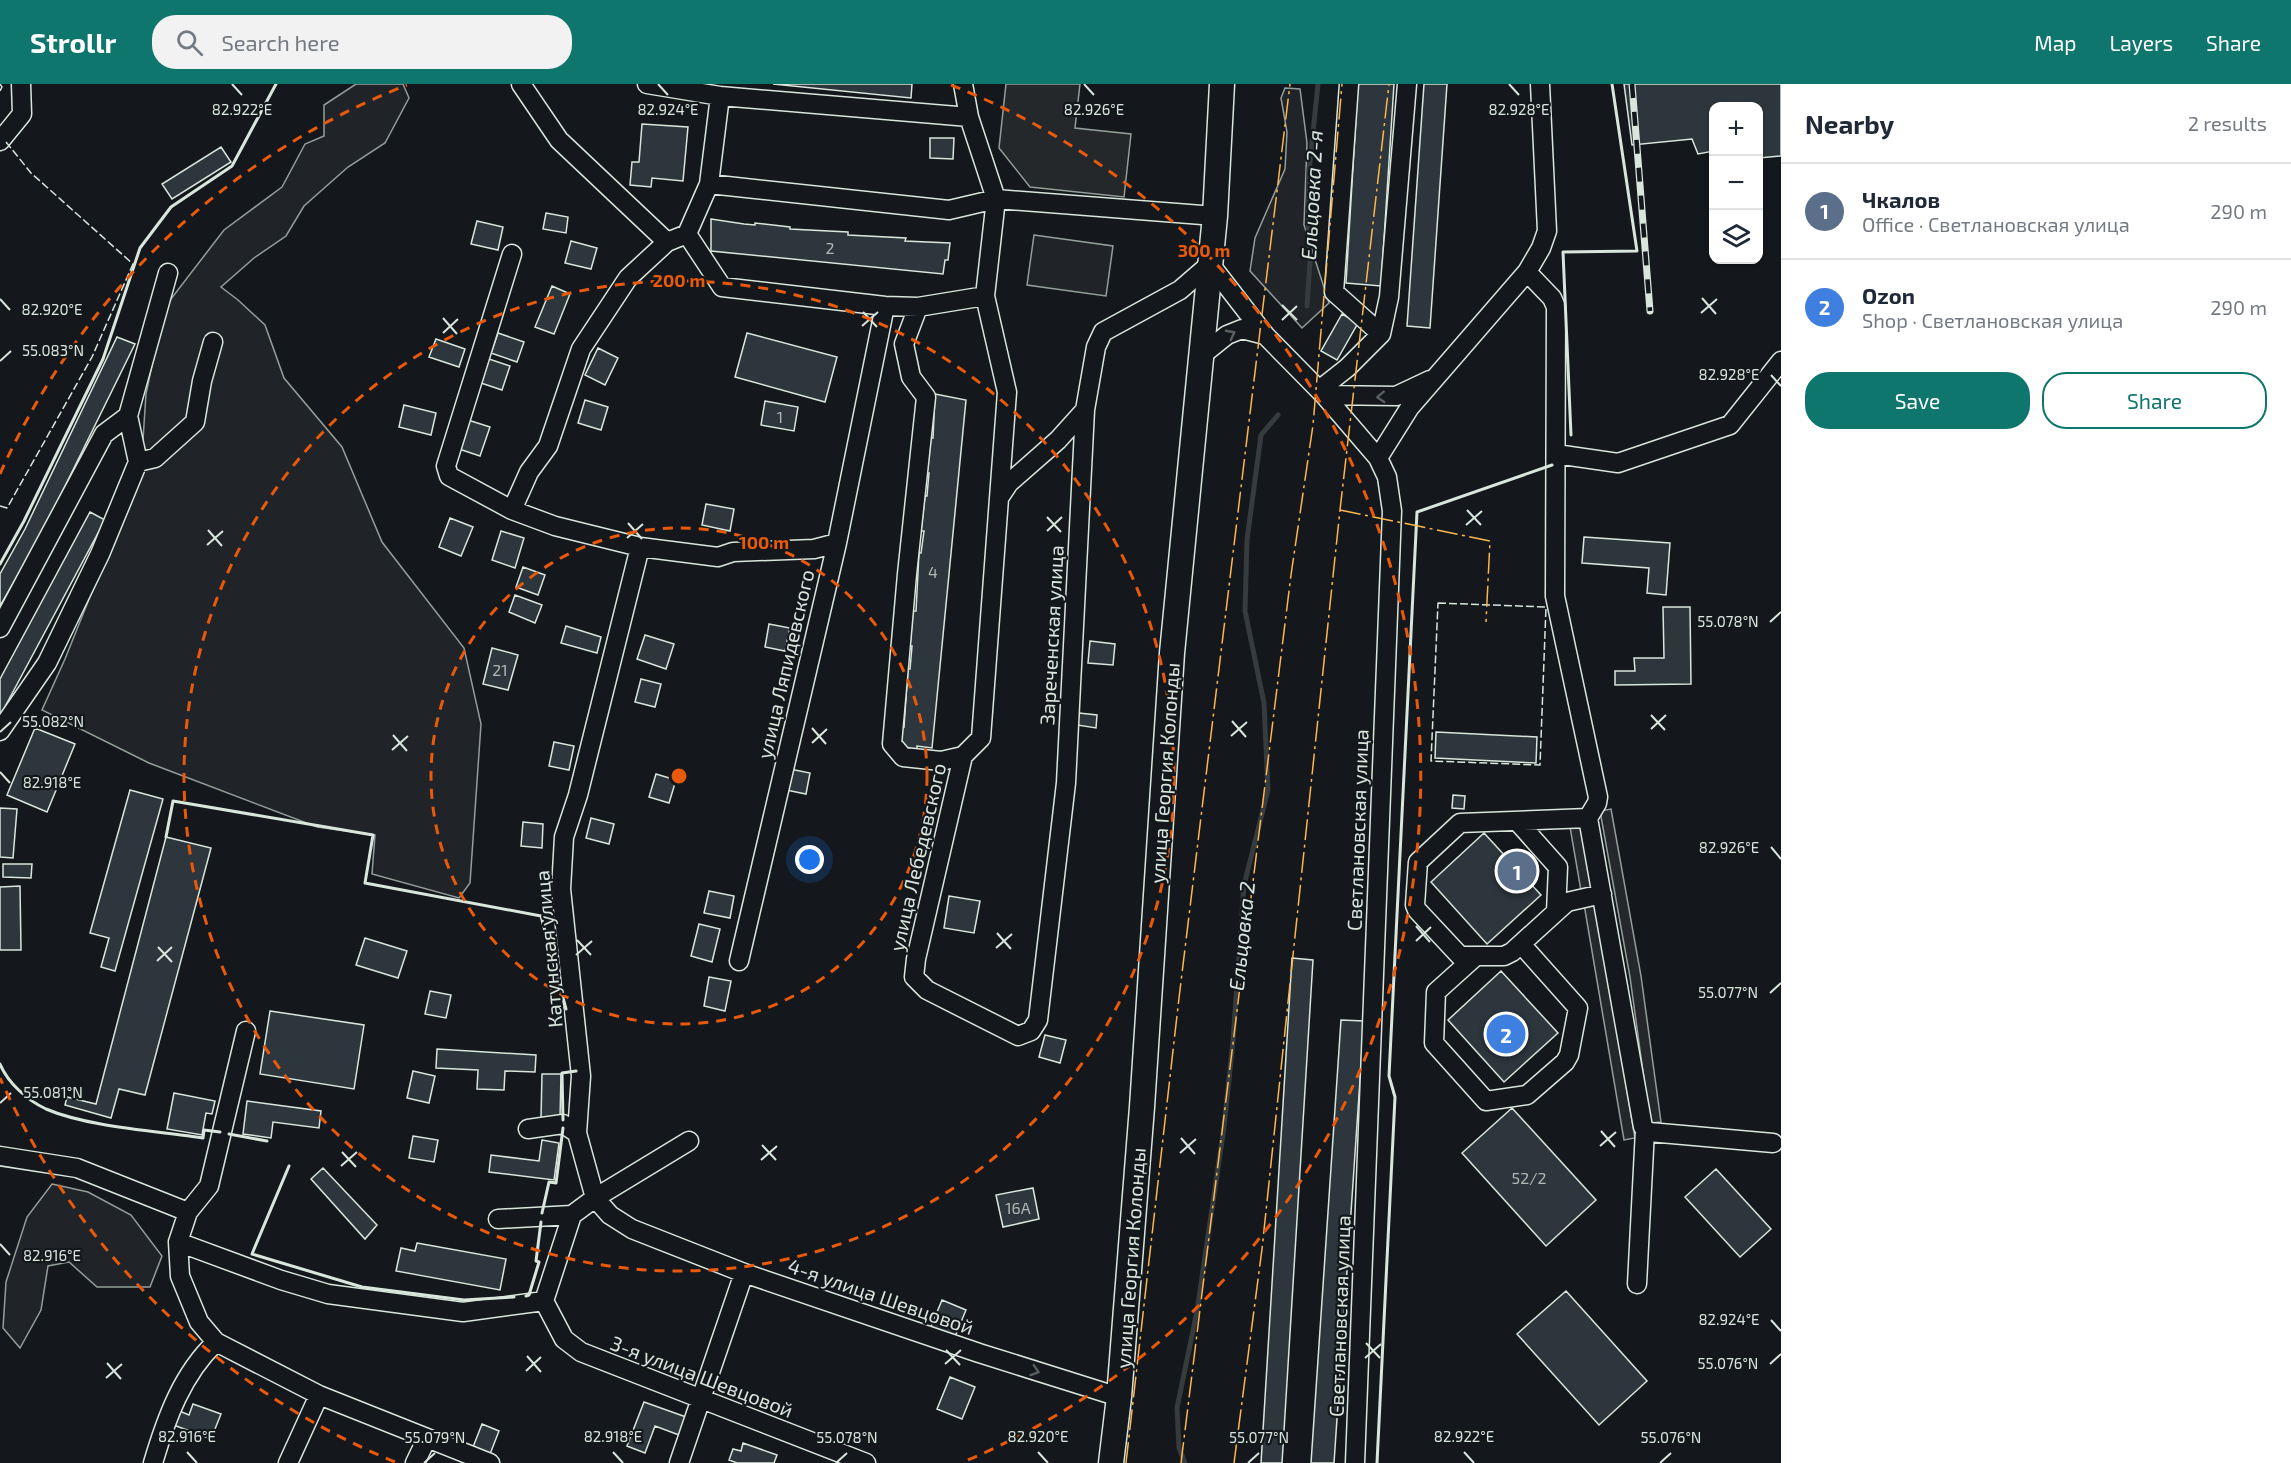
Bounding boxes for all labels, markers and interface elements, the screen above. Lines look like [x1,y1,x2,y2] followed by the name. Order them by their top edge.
[152,15,572,69] search box
[30,25,116,59] text: Strollr
[173,26,206,59] icon: search
[221,29,340,55] text: Search here
[2034,30,2076,55] text: Map
[2109,30,2173,55] text: Layers
[2206,30,2261,55] text: Share
[212,100,272,118] text: 82.922°E
[637,100,699,118] text: 82.924°E
[1064,100,1124,118] text: 82.926°E
[1489,100,1549,118] text: 82.928°E
[1709,102,1763,264] map controls
[1709,102,1763,156] button: +
[1805,108,1894,139] text: Nearby
[2188,111,2267,135] text: 2 results
[1295,129,1327,261] water label: Ельцовка 2-я
[1709,156,1763,210] button: −
[1862,186,1940,212] text: Чкалов
[1820,199,1829,223] text: 1
[2210,199,2267,223] text: 290 m
[1709,210,1763,264] button: layers
[1862,212,2130,236] text: Office · Светлановская улица
[826,238,835,257] house number: 2
[1178,239,1230,261] text: 300 m
[653,269,705,291] text: 200 m
[1862,282,1915,308] text: Ozon
[1819,295,1830,319] text: 2
[2210,295,2267,319] text: 290 m
[22,300,82,318] text: 82.920°E
[1862,308,2123,332] text: Shop · Светлановская улица
[1225,330,1235,341] one-way arrow
[22,341,84,359] text: 55.083°N
[1699,365,1759,383] text: 82.928°E
[1805,372,2030,429] button: Save
[2042,372,2267,429] button: Share
[1376,390,1385,403] one-way arrow
[777,407,783,426] house number: 1
[739,531,789,553] text: 100 m
[1034,544,1069,726] street label: Зареченская улица
[928,562,938,581] house number: 4
[752,567,819,761] street label: улица Ляпидевского
[1697,612,1759,630] text: 55.078°N
[492,660,508,679] house number: 21
[1144,662,1185,884] street label: улица Георгия Колонды
[22,712,84,730] text: 55.082°N
[1341,729,1374,931] street label: Светлановская улица
[884,761,951,954] street label: улица Лебедевского
[669,766,689,786] centre of rings
[23,773,81,791] text: 82.918°E
[1699,838,1759,856] text: 82.926°E
[795,845,824,874] your location
[1498,848,1537,894] pin: 1
[529,869,568,1029] street label: Катунская улица
[1223,880,1259,992] water label: Ельцовка 2
[1698,983,1758,1001] text: 55.077°N
[1486,1012,1526,1056] pin: 2
[23,1083,83,1101] text: 55.081°N
[1110,1147,1151,1369] street label: улица Георгия Колонды
[1512,1168,1546,1187] house number: 52/2
[1005,1198,1031,1217] house number: 16А
[1323,1215,1356,1417] street label: Светлановская улица
[23,1246,81,1264] text: 82.916°E
[785,1253,977,1340] street label: 4-я улица Шевцовой
[1698,1310,1760,1328] text: 82.924°E
[607,1330,797,1423] street label: 3-я улица Шевцовой
[1698,1354,1758,1372] text: 55.076°N
[1029,1363,1040,1376] one-way arrow
[158,1427,216,1445] text: 82.916°E
[584,1427,642,1445] text: 82.918°E
[1008,1427,1068,1445] text: 82.920°E
[1434,1427,1494,1445] text: 82.922°E
[405,1428,465,1446] text: 55.079°N
[816,1428,878,1446] text: 55.078°N
[1229,1428,1289,1446] text: 55.077°N
[1641,1428,1701,1446] text: 55.076°N

